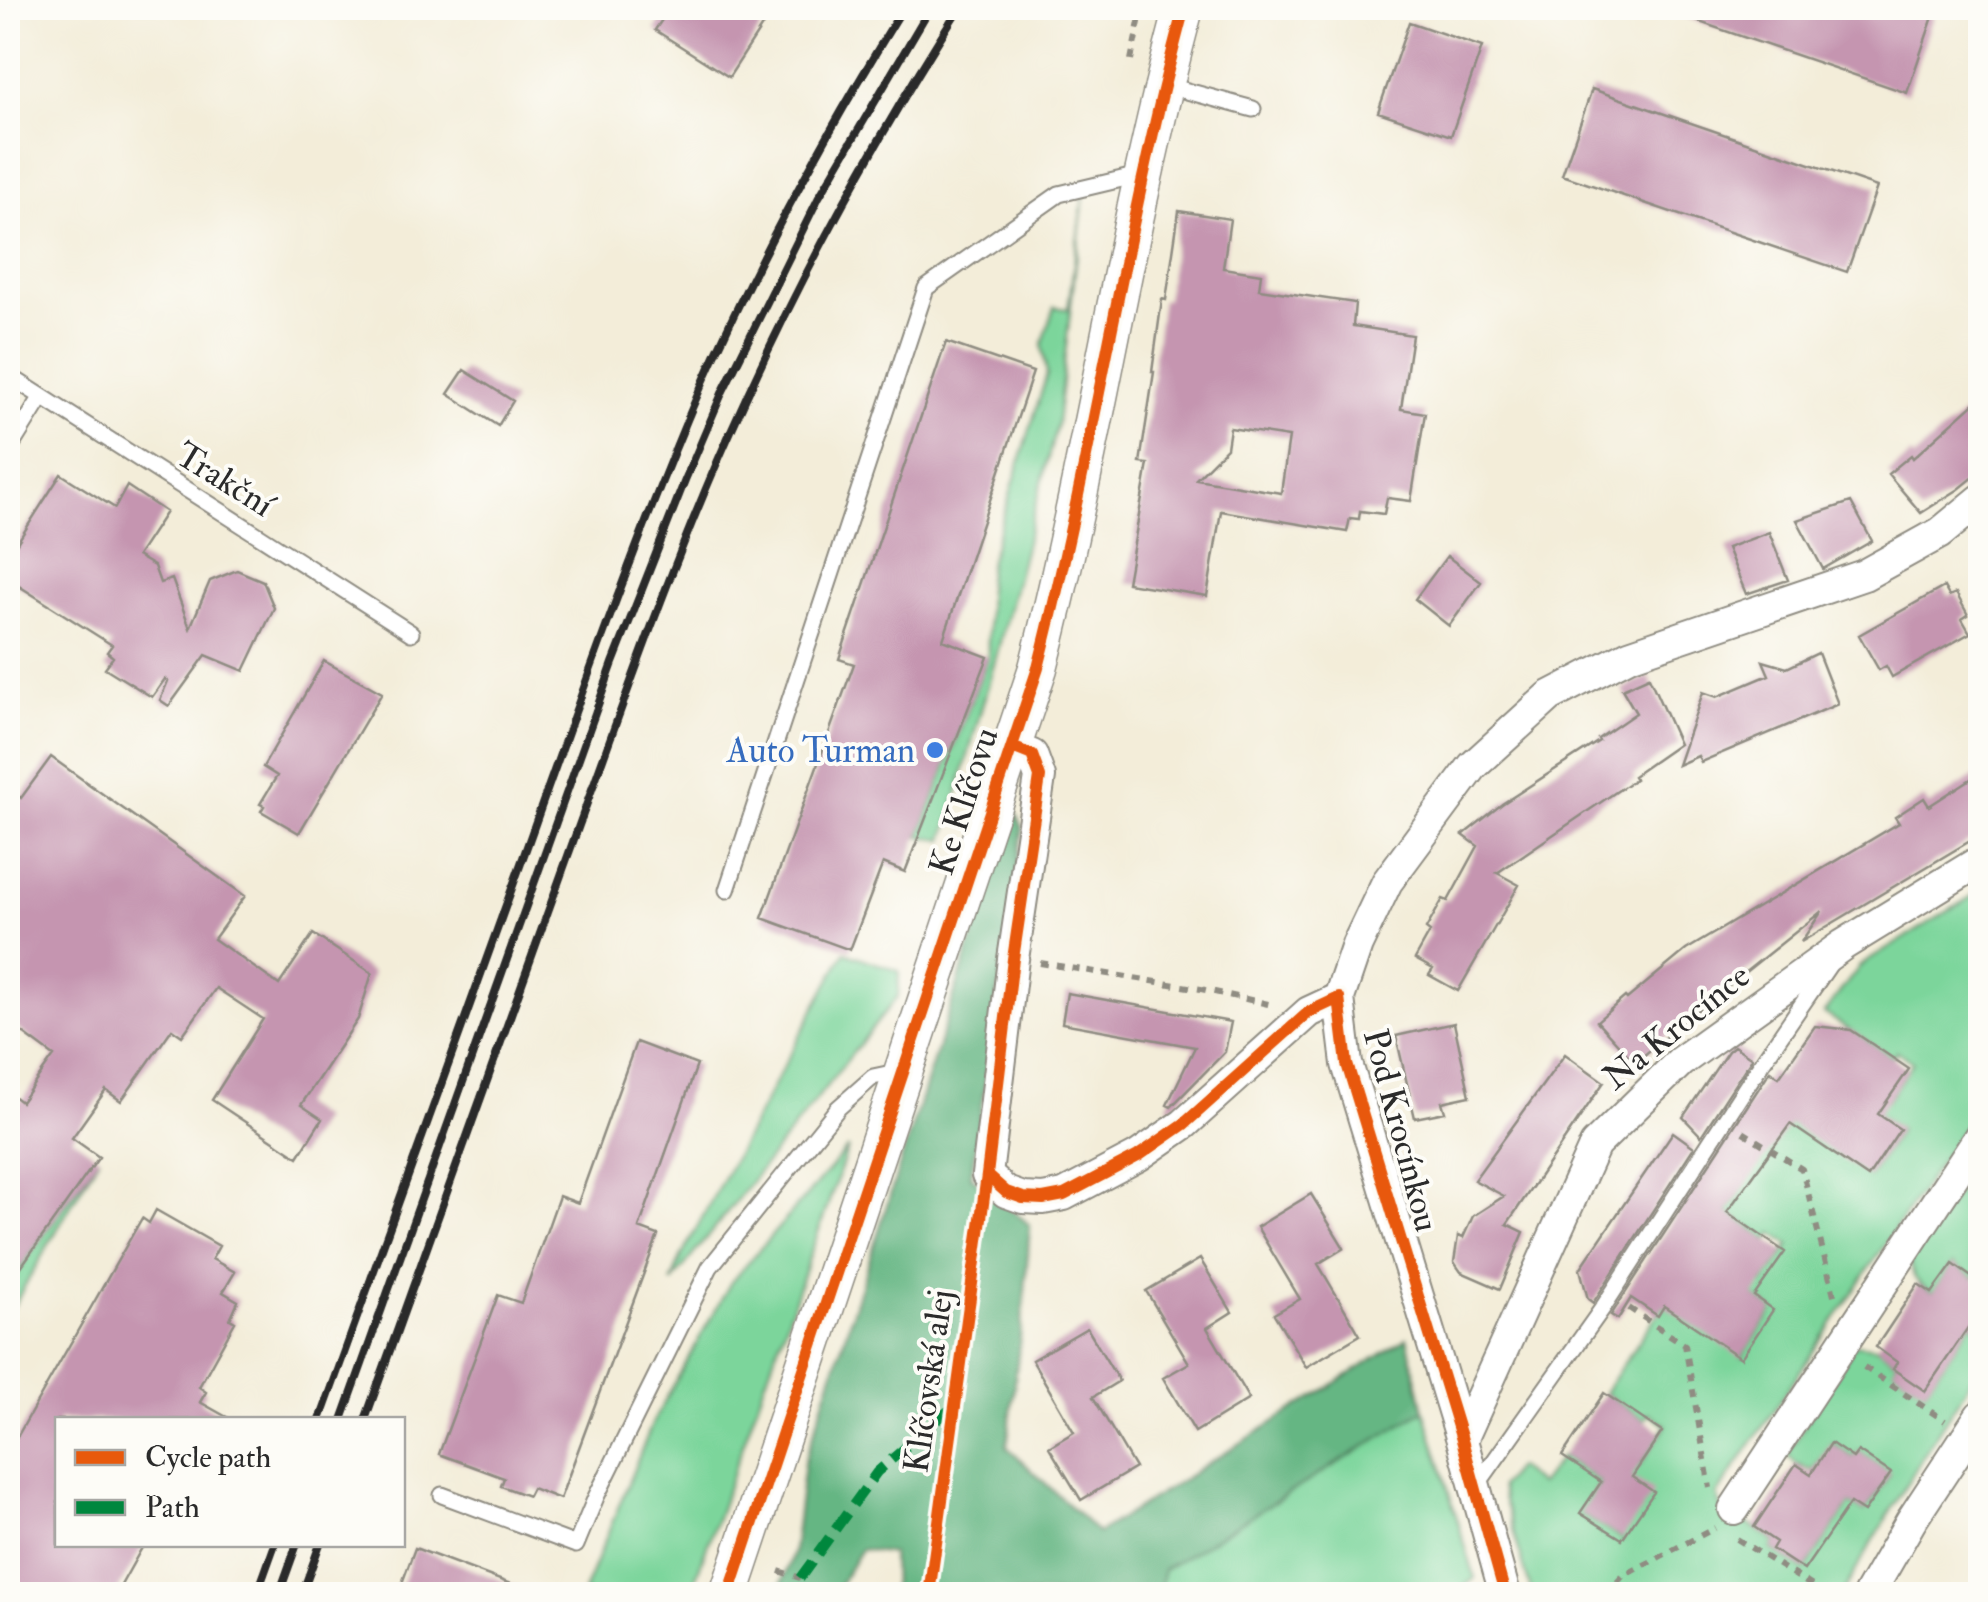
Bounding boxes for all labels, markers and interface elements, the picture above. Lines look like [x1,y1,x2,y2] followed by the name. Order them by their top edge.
[167,433,284,528] street label: Trakční
[919,722,1008,881] street label: Ke Klíčovu
[725,729,915,773] place label: Auto Turman
[924,739,946,761] marker: Auto Turman
[1594,954,1759,1099] street label: Na Krocínce
[1353,1024,1449,1236] street label: Pod Krocínkou
[894,1287,964,1475] street label: Klíčovská alej
[55,1417,405,1547] legend
[145,1439,271,1476] text: Cycle path
[145,1489,200,1526] text: Path

